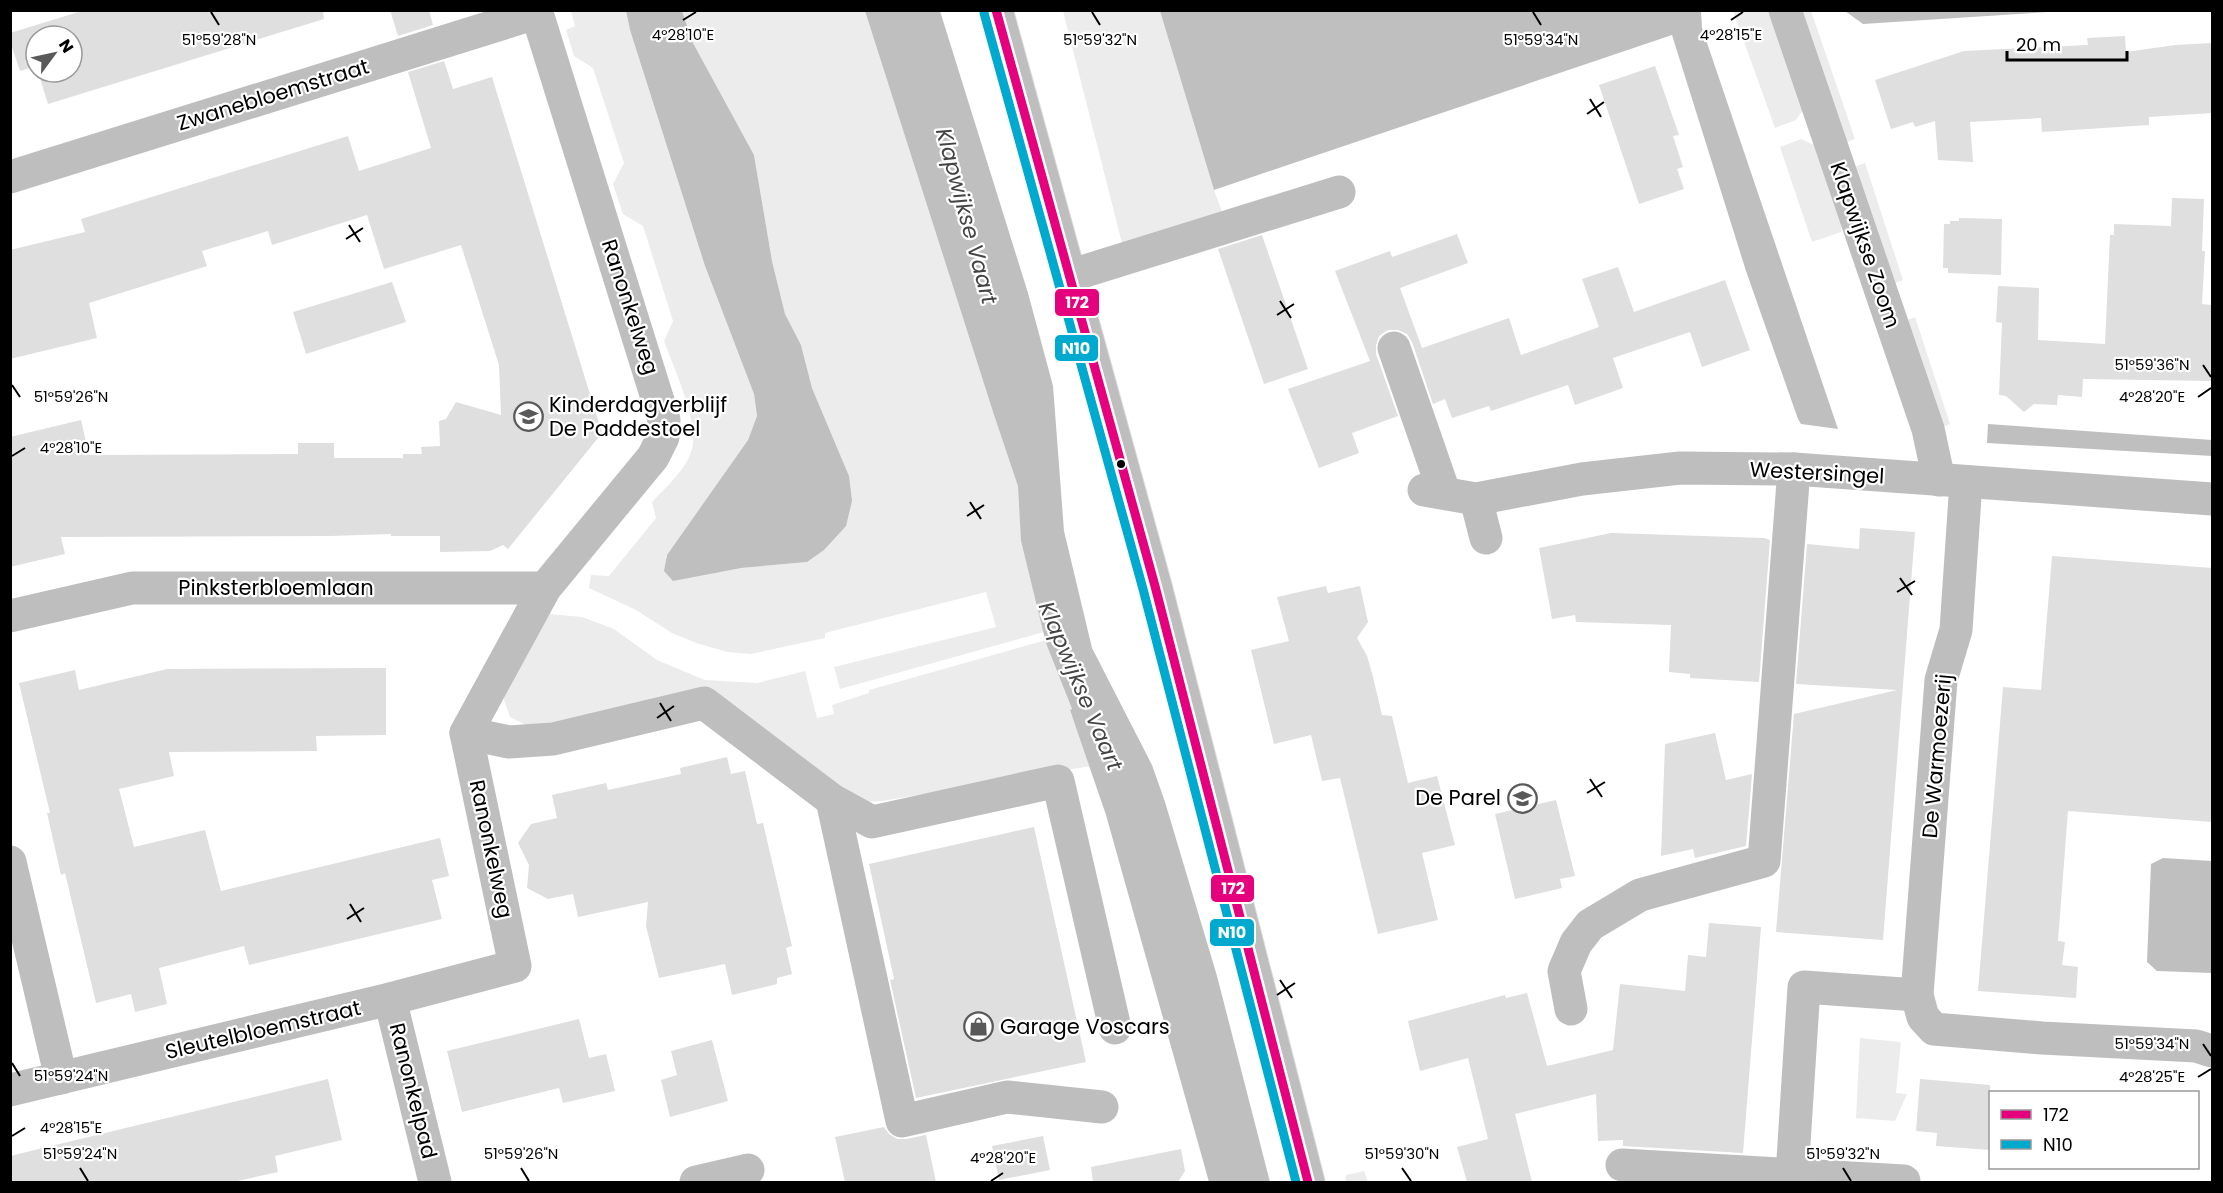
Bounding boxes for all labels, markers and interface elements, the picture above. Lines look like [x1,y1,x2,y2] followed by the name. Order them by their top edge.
[24,24,84,84] north arrow
[652,24,714,45] text: 4°28'10"E
[1700,24,1762,45] text: 4°28'15"E
[2007,24,2127,62] scale bar
[182,29,256,50] text: 51°59'28"N
[1063,29,1137,50] text: 51°59'32"N
[1504,29,1578,50] text: 51°59'34"N
[2016,32,2061,57] text: 20 m
[53,35,79,57] text: N
[173,52,372,138] street label: Zwanebloemstraat
[928,125,1005,309] water label: Klapwijkse Vaart
[1823,158,1908,332] street label: Klapwijkse Zoom
[595,235,666,378] street label: Ranonkelweg
[1054,288,1100,317] line badge: 172
[1065,291,1089,314] text: 172
[1054,334,1099,362] line badge: N10
[1062,337,1090,360] text: N10
[2115,354,2189,375] text: 51°59'36"N
[34,386,108,407] text: 51°59'26"N
[2119,386,2185,407] text: 4°28'20"E
[549,390,727,443] place label: Kinderdagverblijf De Paddestoel
[512,401,544,433] school or university icon: Kinderdagverblijf De Paddestoel
[40,437,102,458] text: 4°28'10"E
[1749,454,1885,491] street label: Westersingel
[1115,458,1127,470] unlabelled marker
[178,573,374,602] street label: Pinksterbloemlaan
[1031,597,1131,777] water label: Klapwijkse Vaart
[1915,673,1958,839] street label: De Warmoezerij
[463,777,520,921] street label: Ranonkelweg
[1506,782,1538,814] school or university icon: De Parel
[1415,783,1501,812] place label: De Parel
[1210,874,1255,903] line badge: 172
[1221,877,1245,900] text: 172
[1209,918,1255,947] line badge: N10
[1218,921,1246,944] text: N10
[162,993,363,1066] street label: Sleutelbloemstraat
[963,1011,995,1043] shop icon: Garage Voscars
[1000,1012,1170,1041] place label: Garage Voscars
[383,1020,444,1162] street label: Ranonkelpad
[2115,1033,2189,1054] text: 51°59'34"N
[34,1065,108,1086] text: 51°59'24"N
[2119,1066,2185,1087] text: 4°28'25"E
[1989,1091,2199,1169] legend
[2043,1102,2069,1127] text: 172
[40,1117,102,1138] text: 4°28'15"E
[2043,1132,2073,1157] text: N10
[43,1143,117,1164] text: 51°59'24"N
[484,1143,558,1164] text: 51°59'26"N
[1365,1143,1439,1164] text: 51°59'30"N
[1806,1143,1880,1164] text: 51°59'32"N
[970,1147,1036,1168] text: 4°28'20"E

